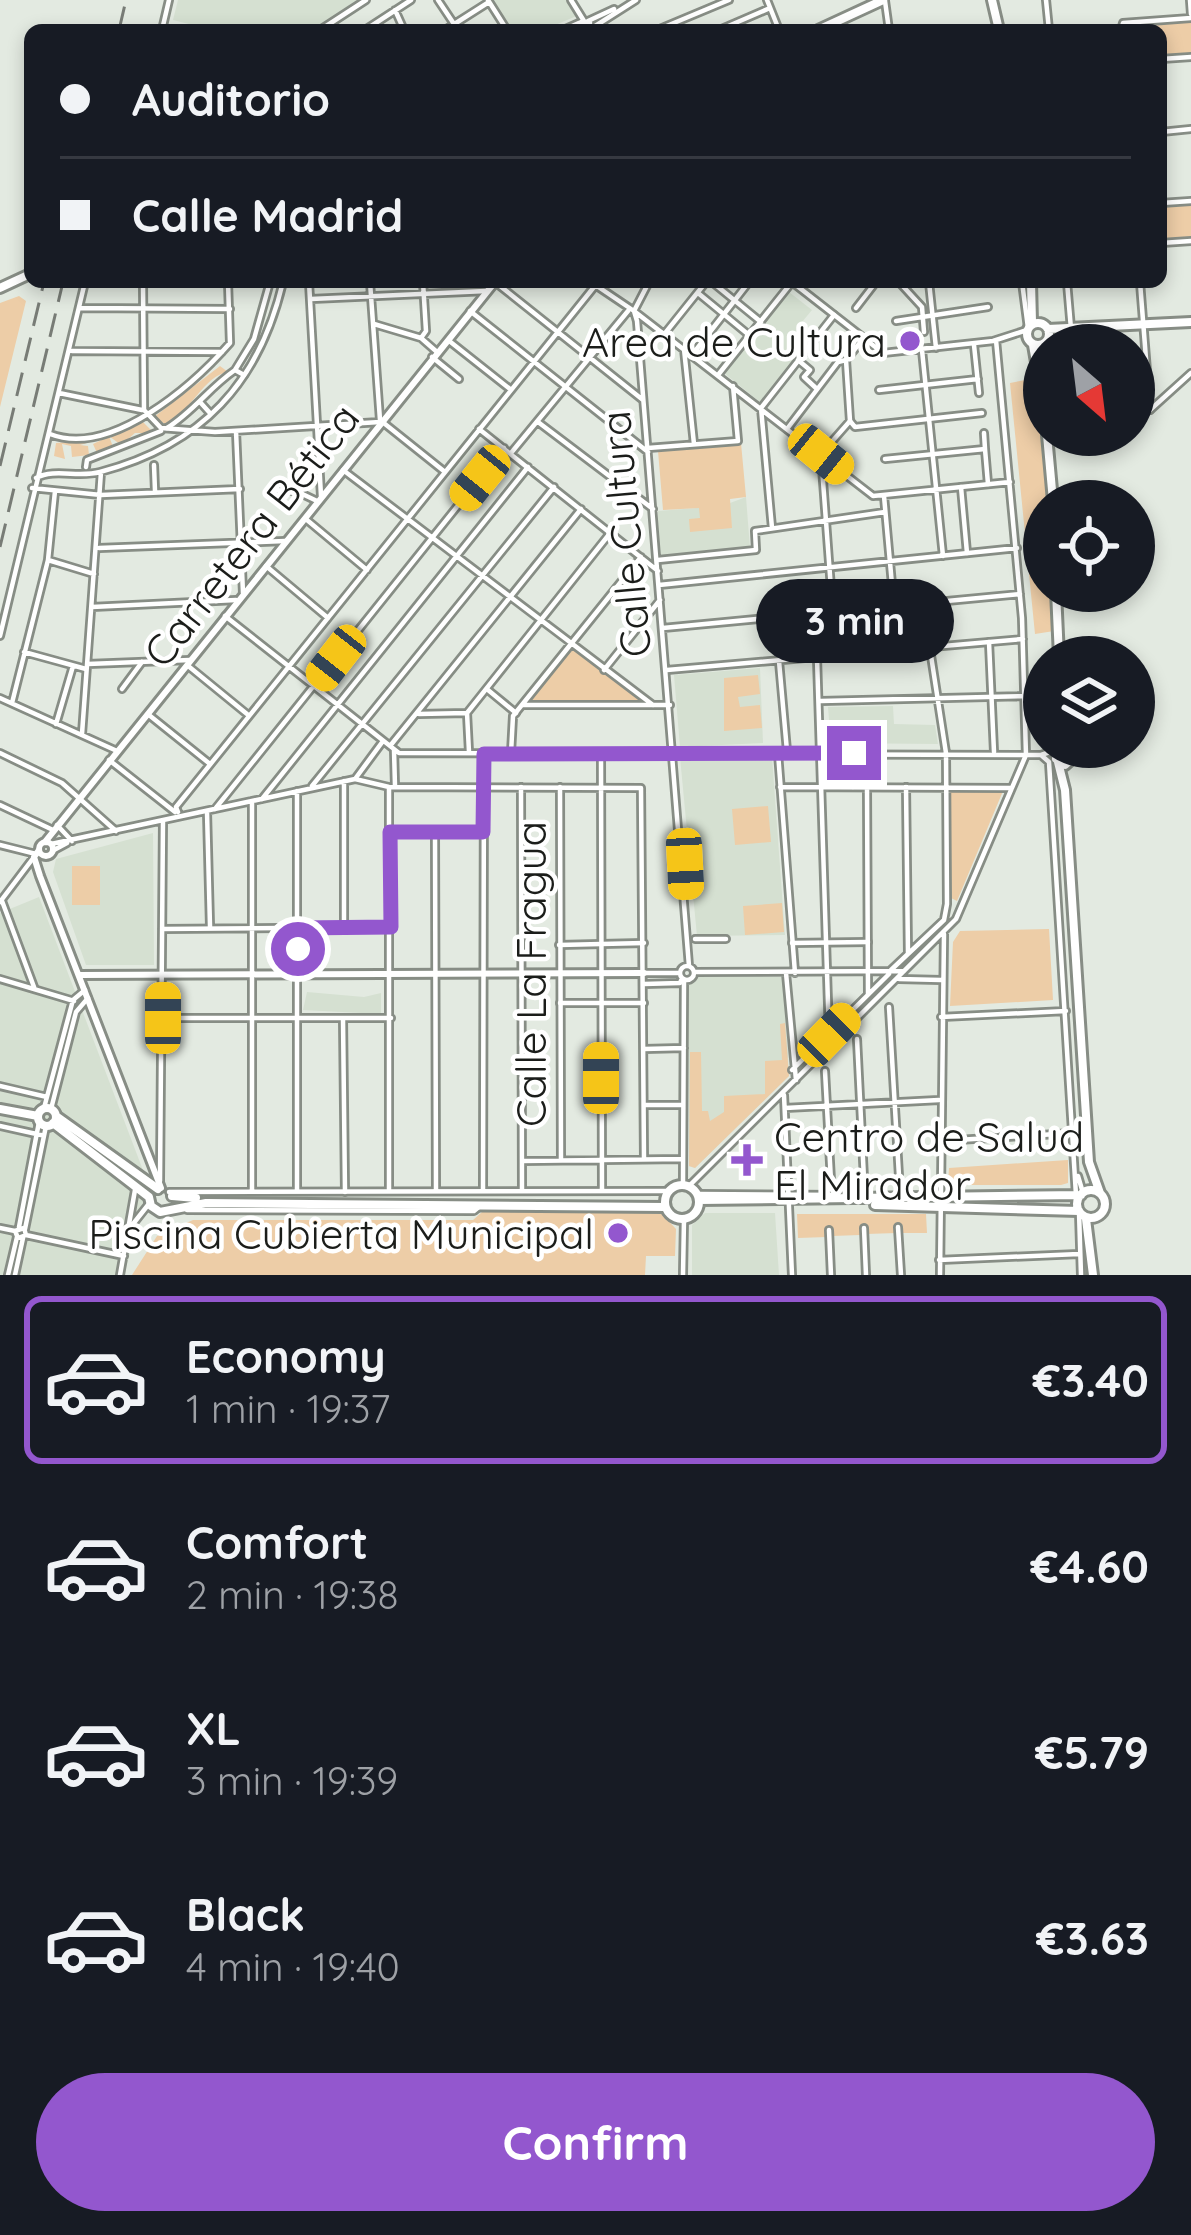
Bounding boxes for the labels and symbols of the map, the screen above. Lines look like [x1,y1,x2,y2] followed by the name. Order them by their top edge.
[582,315,886,368] place label: Area de Cultura
[1023,324,1155,456] north arrow
[897,328,923,354] marker: Area de Cultura
[132,393,370,677] street label: Carretera Bética
[588,409,662,659] street label: Calle Cultura
[782,417,860,491] car
[443,439,517,517] car
[755,579,953,663] callout: 3 min
[300,619,372,697] car
[827,726,881,780] route end
[504,821,557,1127] street label: Calle La Fragua
[665,827,705,901] car
[271,922,325,976] route start
[145,982,181,1054] car
[791,997,867,1073] car
[583,1042,619,1114] car
[774,1110,1084,1211] place label: Centro de Salud El Mirador
[731,1144,763,1176] marker: Centro de Salud El Mirador
[88,1207,594,1260] place label: Piscina Cubierta Municipal
[605,1220,631,1246] marker: Piscina Cubierta Municipal

